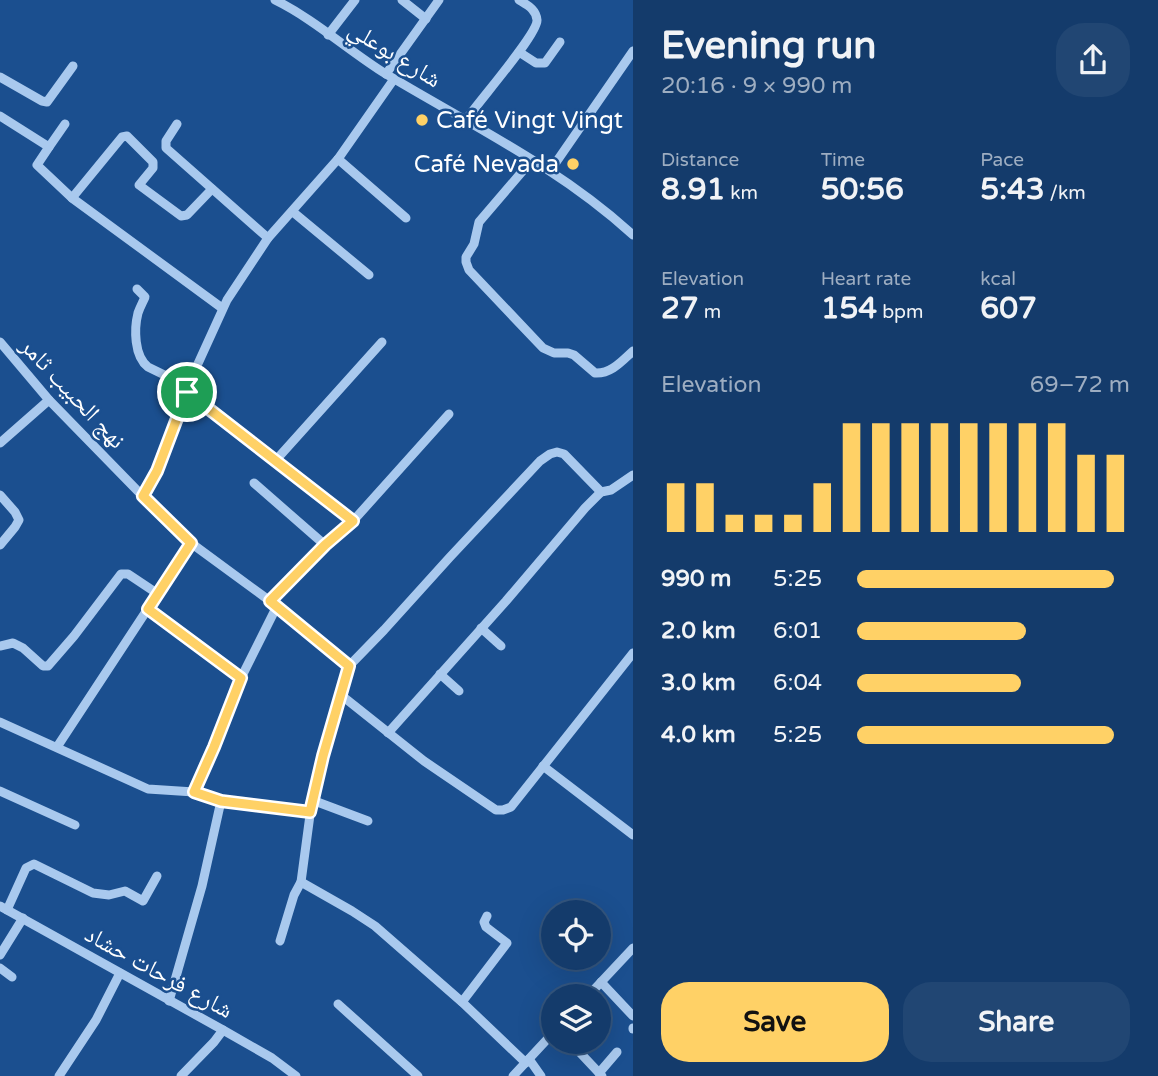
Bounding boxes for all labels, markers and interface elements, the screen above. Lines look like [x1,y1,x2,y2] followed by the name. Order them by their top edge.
[341,15,447,98] street label: شارع بوعلي
[661,23,876,69] text: Evening run
[1056,23,1130,97] button: share
[661,72,852,100] text: 20:16 · 9 × 990 m
[436,106,623,135] place label: Café Vingt Vingt
[414,112,430,128] marker: Café Vingt Vingt
[661,149,739,171] text: Distance
[821,149,865,171] text: Time
[980,149,1024,171] text: Pace
[414,150,559,179] place label: Café Nevada
[565,156,581,172] marker: Café Nevada
[661,171,725,208] text: 8.91
[821,171,904,208] text: 50:56
[980,171,1045,208] text: 5:43
[725,182,758,204] text: km
[1045,182,1086,204] text: /km
[661,268,744,290] text: Elevation
[821,268,911,290] text: Heart rate
[980,268,1016,290] text: kcal
[661,290,699,327] text: 27
[821,290,877,327] text: 154
[980,290,1037,327] text: 607
[699,301,721,323] text: m
[877,301,924,323] text: bpm
[13,331,131,455] street label: نهج الحبيب ثامر
[157,362,217,422] pin
[661,371,762,399] text: Elevation
[1030,371,1130,399] text: 69–72 m
[168,373,206,411] icon: arrive
[661,565,731,593] text: 990 m
[773,565,822,593] text: 5:25
[661,617,736,645] text: 2.0 km
[773,617,822,645] text: 6:01
[661,669,736,697] text: 3.0 km
[773,669,822,697] text: 6:04
[661,721,736,749] text: 4.0 km
[773,721,822,749] text: 5:25
[541,900,611,1054] map controls
[541,900,611,970] button: locate
[80,920,238,1025] street label: شارع فرحات حشاد
[661,982,889,1062] button: Save
[903,982,1130,1062] button: Share
[541,984,611,1054] button: layers

